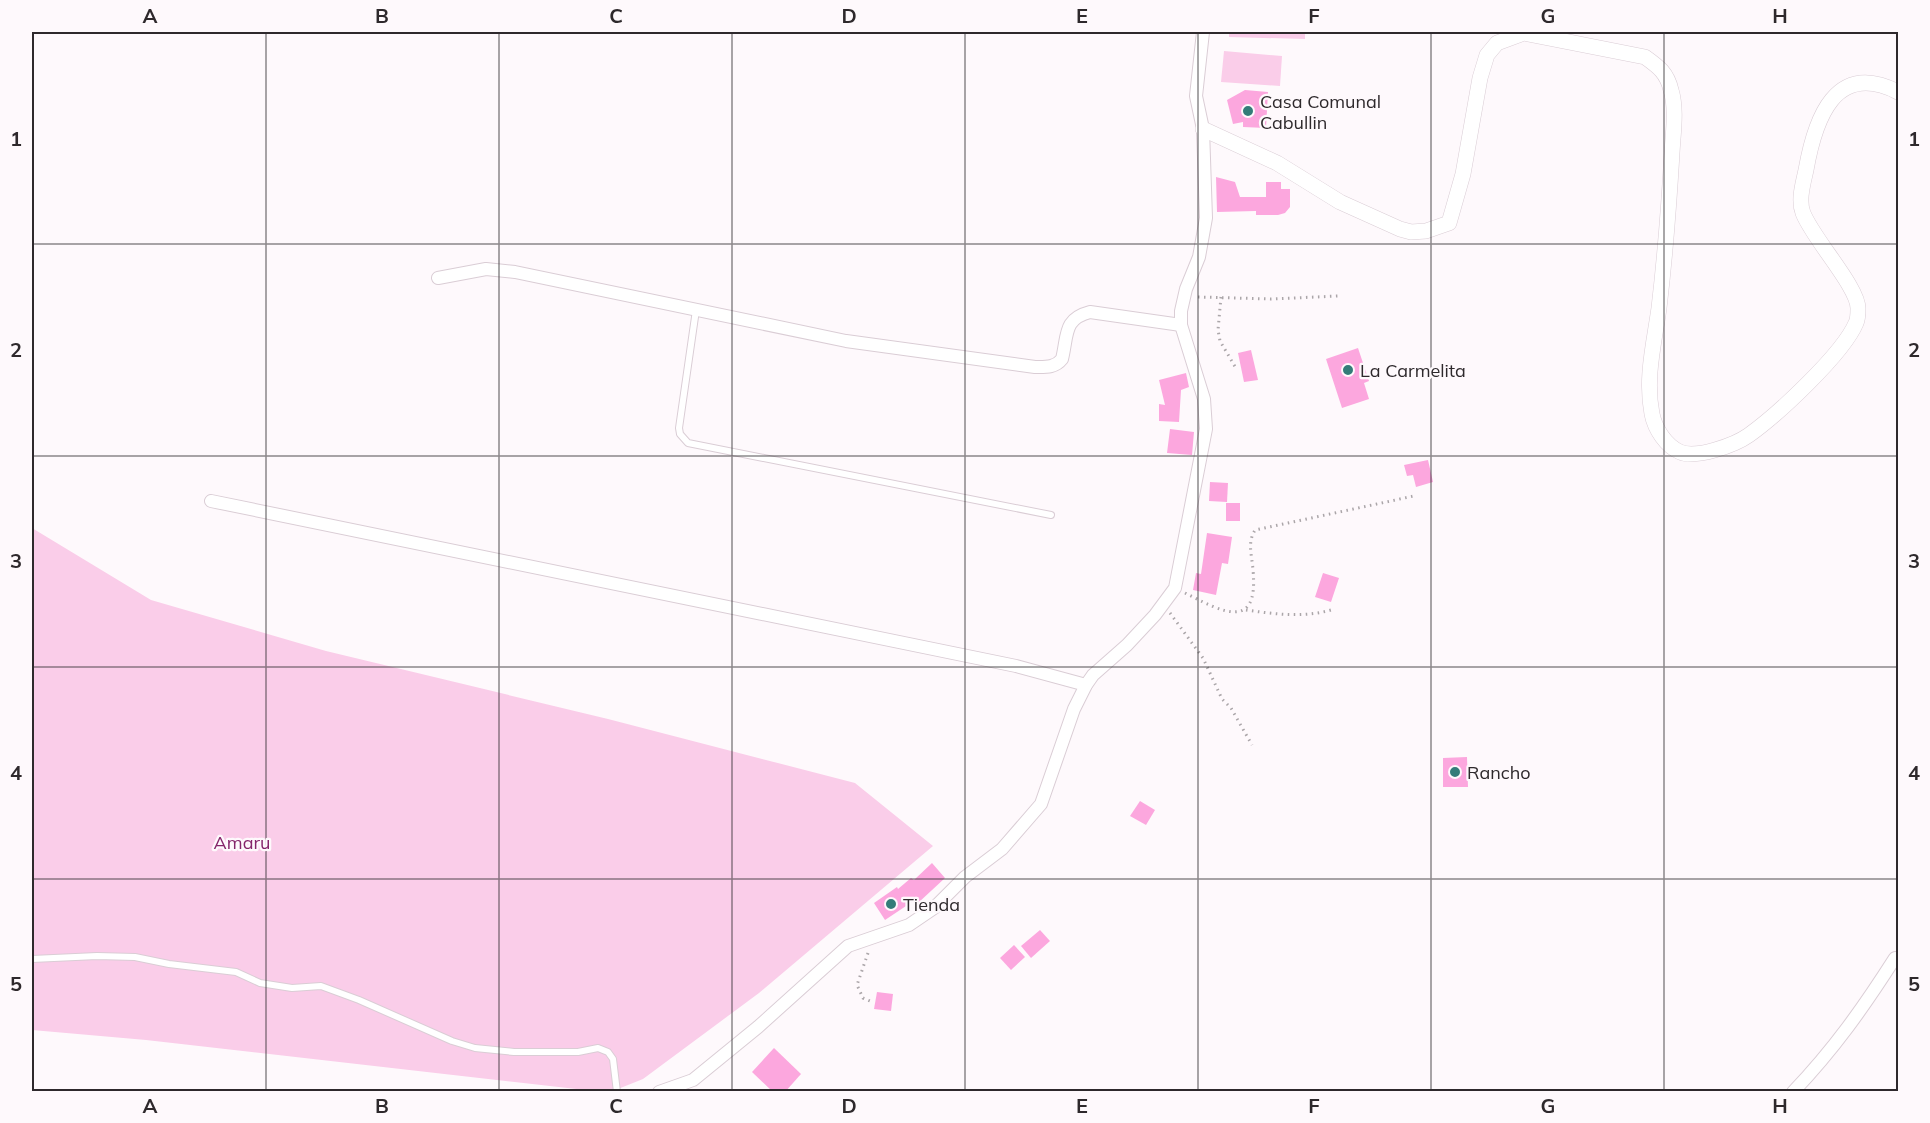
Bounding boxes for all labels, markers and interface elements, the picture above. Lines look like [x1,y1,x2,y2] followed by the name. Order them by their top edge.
[143,3,158,28] text: A
[375,3,389,28] text: B
[609,3,623,28] text: C
[841,3,857,28] text: D
[1076,3,1088,28] text: E
[1308,3,1320,28] text: F
[1541,3,1555,28] text: G
[1772,3,1788,28] text: H
[1260,90,1381,134] place label: Casa Comunal Cabullin
[1241,104,1255,118] marker: Casa Comunal Cabullin
[10,126,22,151] text: 1
[1908,126,1920,151] text: 1
[10,337,22,362] text: 2
[1908,337,1920,362] text: 2
[1360,359,1466,382] place label: La Carmelita
[1341,363,1355,377] marker: La Carmelita
[10,548,22,573] text: 3
[1908,548,1920,573] text: 3
[10,760,22,785] text: 4
[1908,760,1920,785] text: 4
[1467,761,1531,784] place label: Rancho
[1448,765,1462,779] marker: Rancho
[214,831,270,854] park label: Amaru
[903,893,960,916] place label: Tienda
[884,897,898,911] marker: Tienda
[10,971,22,996] text: 5
[1908,971,1920,996] text: 5
[143,1093,158,1118] text: A
[375,1093,389,1118] text: B
[609,1093,623,1118] text: C
[841,1093,857,1118] text: D
[1076,1093,1088,1118] text: E
[1308,1093,1320,1118] text: F
[1541,1093,1555,1118] text: G
[1772,1093,1788,1118] text: H

